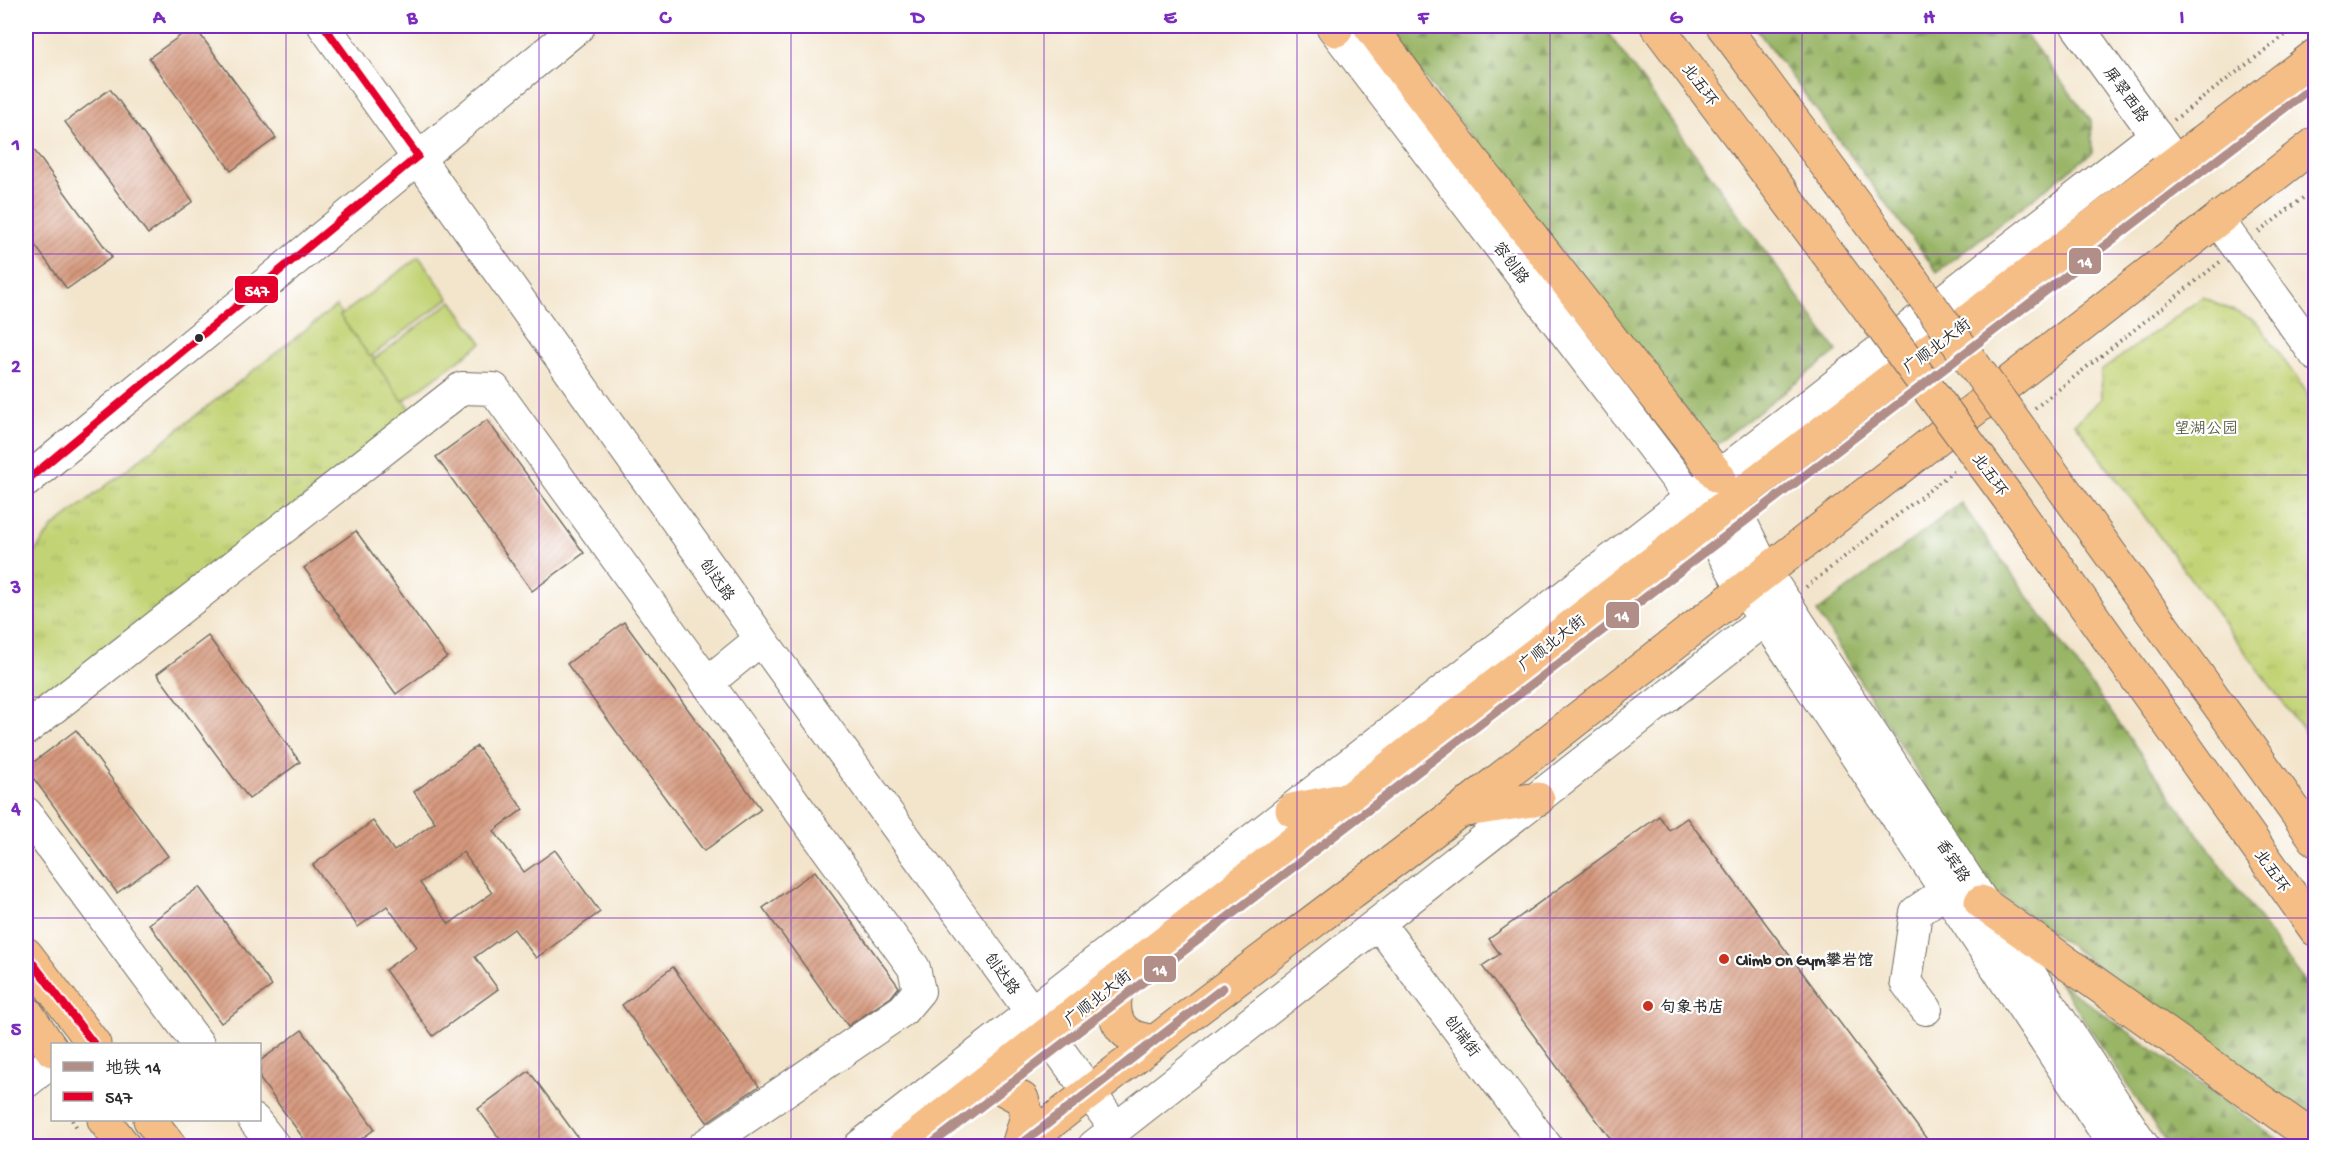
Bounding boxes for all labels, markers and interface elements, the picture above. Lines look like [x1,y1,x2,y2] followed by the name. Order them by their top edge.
[152,8,167,31] text: A
[406,8,418,31] text: B
[659,8,673,31] text: C
[909,8,925,31] text: D
[1164,8,1178,31] text: E
[1417,8,1430,31] text: F
[1670,8,1684,31] text: G
[1923,8,1935,31] text: H
[2180,8,2185,31] text: I
[1676,61,1721,111] street label: 北五环
[2098,63,2152,128] street label: 屏翠西路
[11,135,20,158] text: 1
[1487,238,1533,289] street label: 容创路
[2068,247,2102,275] line badge: 14
[2077,255,2092,274] text: 14
[234,275,279,304] line badge: 547
[245,284,270,303] text: 547
[1899,315,1976,379] street label: 广顺北大街
[193,332,205,344] unlabelled marker
[11,357,21,380] text: 2
[2174,420,2238,440] park label: 望湖公园
[1966,450,2011,501] street label: 北五环
[694,555,738,606] street label: 创达路
[10,578,21,601] text: 3
[1605,601,1640,629] line badge: 14
[1614,609,1629,628] text: 14
[1515,611,1591,677] street label: 广顺北大街
[10,799,21,822] text: 4
[1930,836,1974,887] street label: 香宾路
[2249,846,2293,897] street label: 北五环
[978,949,1024,1000] street label: 创达路
[1735,951,1874,972] place label: Climb On Gym攀岩馆
[1717,952,1731,966] marker: Climb On Gym攀岩馆
[1143,955,1177,983] line badge: 14
[1152,963,1167,982] text: 14
[1061,966,1137,1032] street label: 广顺北大街
[1660,998,1724,1019] place label: 句象书店
[1641,999,1655,1013] marker: 句象书店
[1438,1012,1483,1062] street label: 创瑞街
[11,1020,22,1043] text: 5
[51,1043,261,1121] legend
[105,1058,162,1080] text: 地铁 14
[105,1089,133,1110] text: 547

